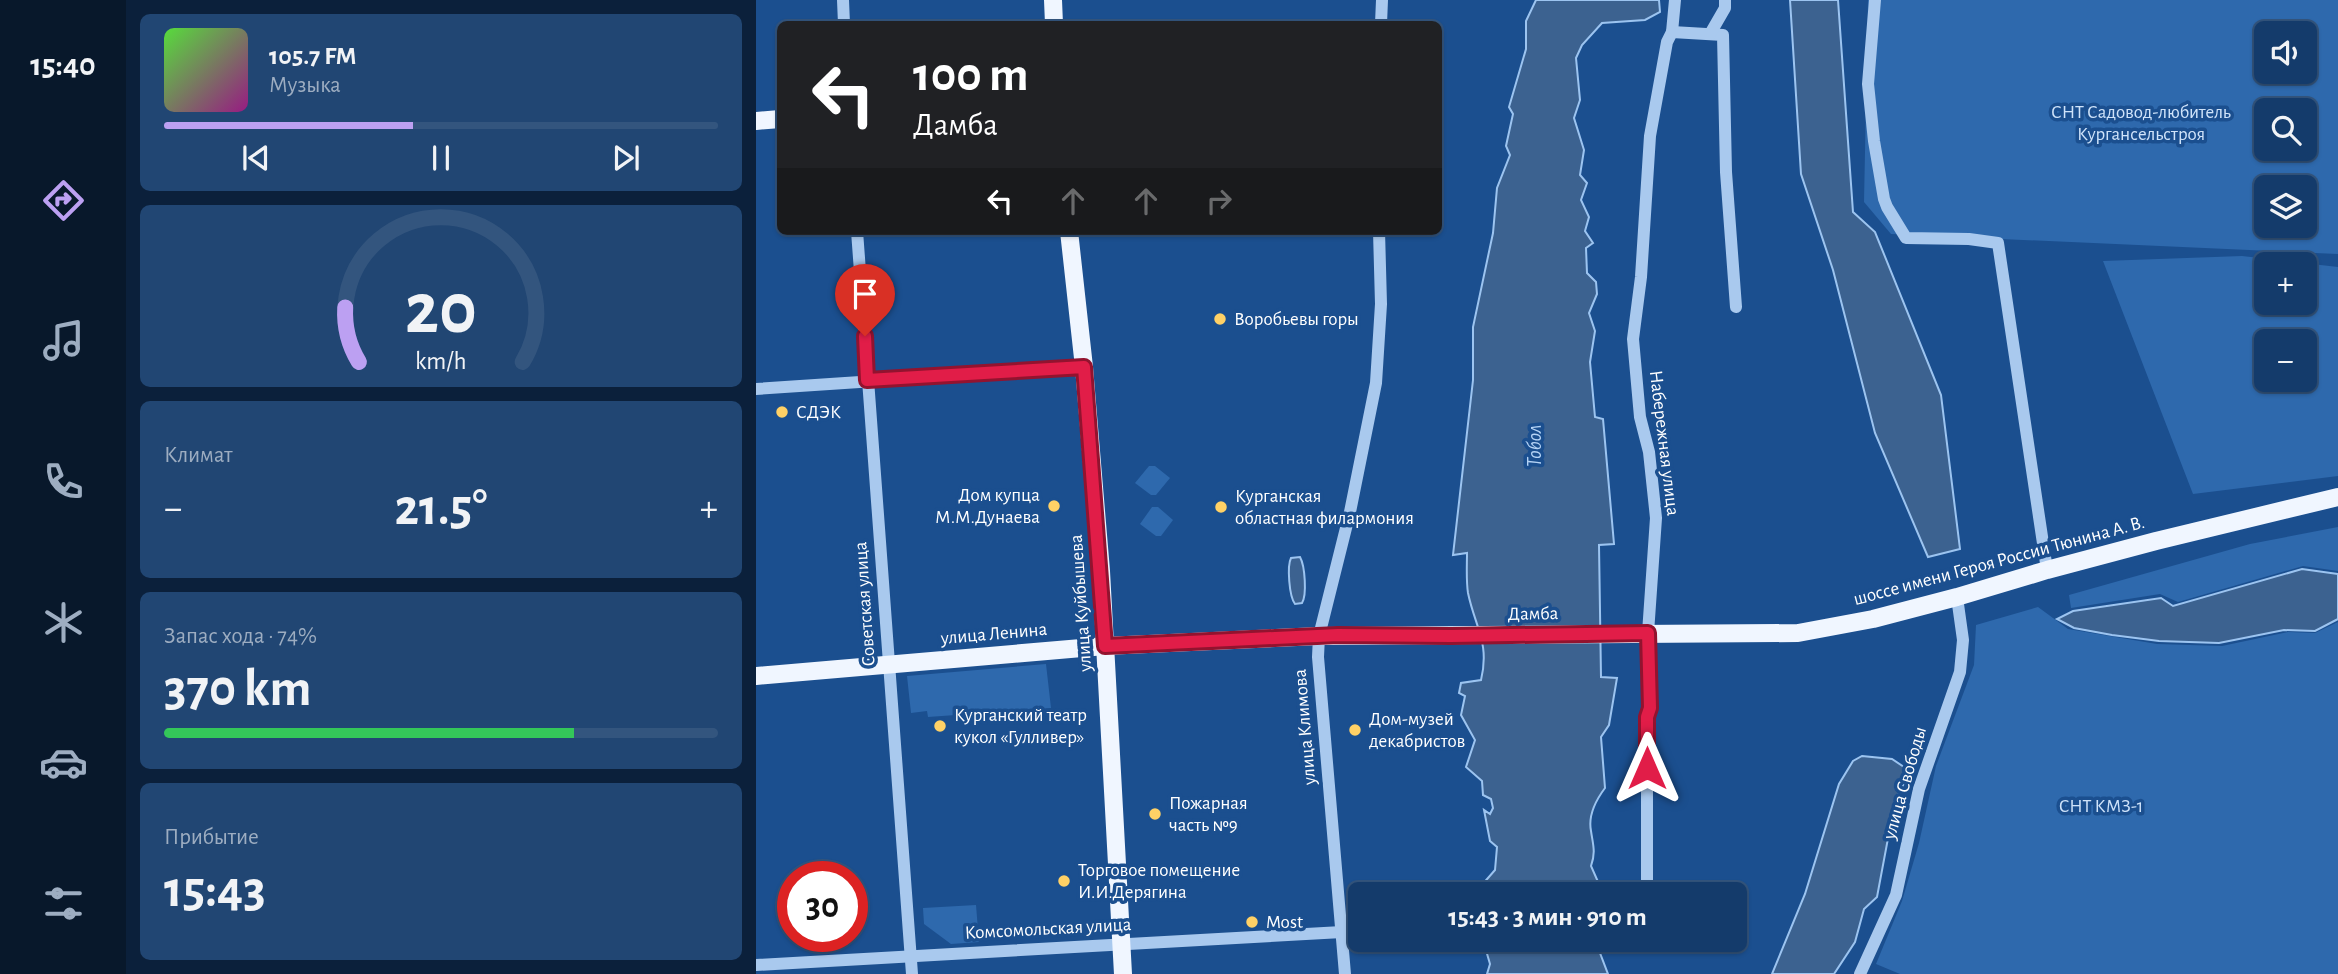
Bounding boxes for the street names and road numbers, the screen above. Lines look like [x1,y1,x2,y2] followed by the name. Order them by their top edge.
[1646,369,1682,517] street label: Набережная улица
[1851,513,2147,609] street label: шоссе имени Героя России Тюнина А. В.
[1067,534,1095,673] street label: улица Куйбышева
[851,541,879,667] street label: Советская улица
[1508,604,1559,624] street label: Дамба
[939,620,1048,648] street label: улица Ленина
[1290,668,1320,787] street label: улица Климова
[1880,724,1930,842] street label: улица Свободы
[964,915,1132,943] street label: Комсомольская улица

